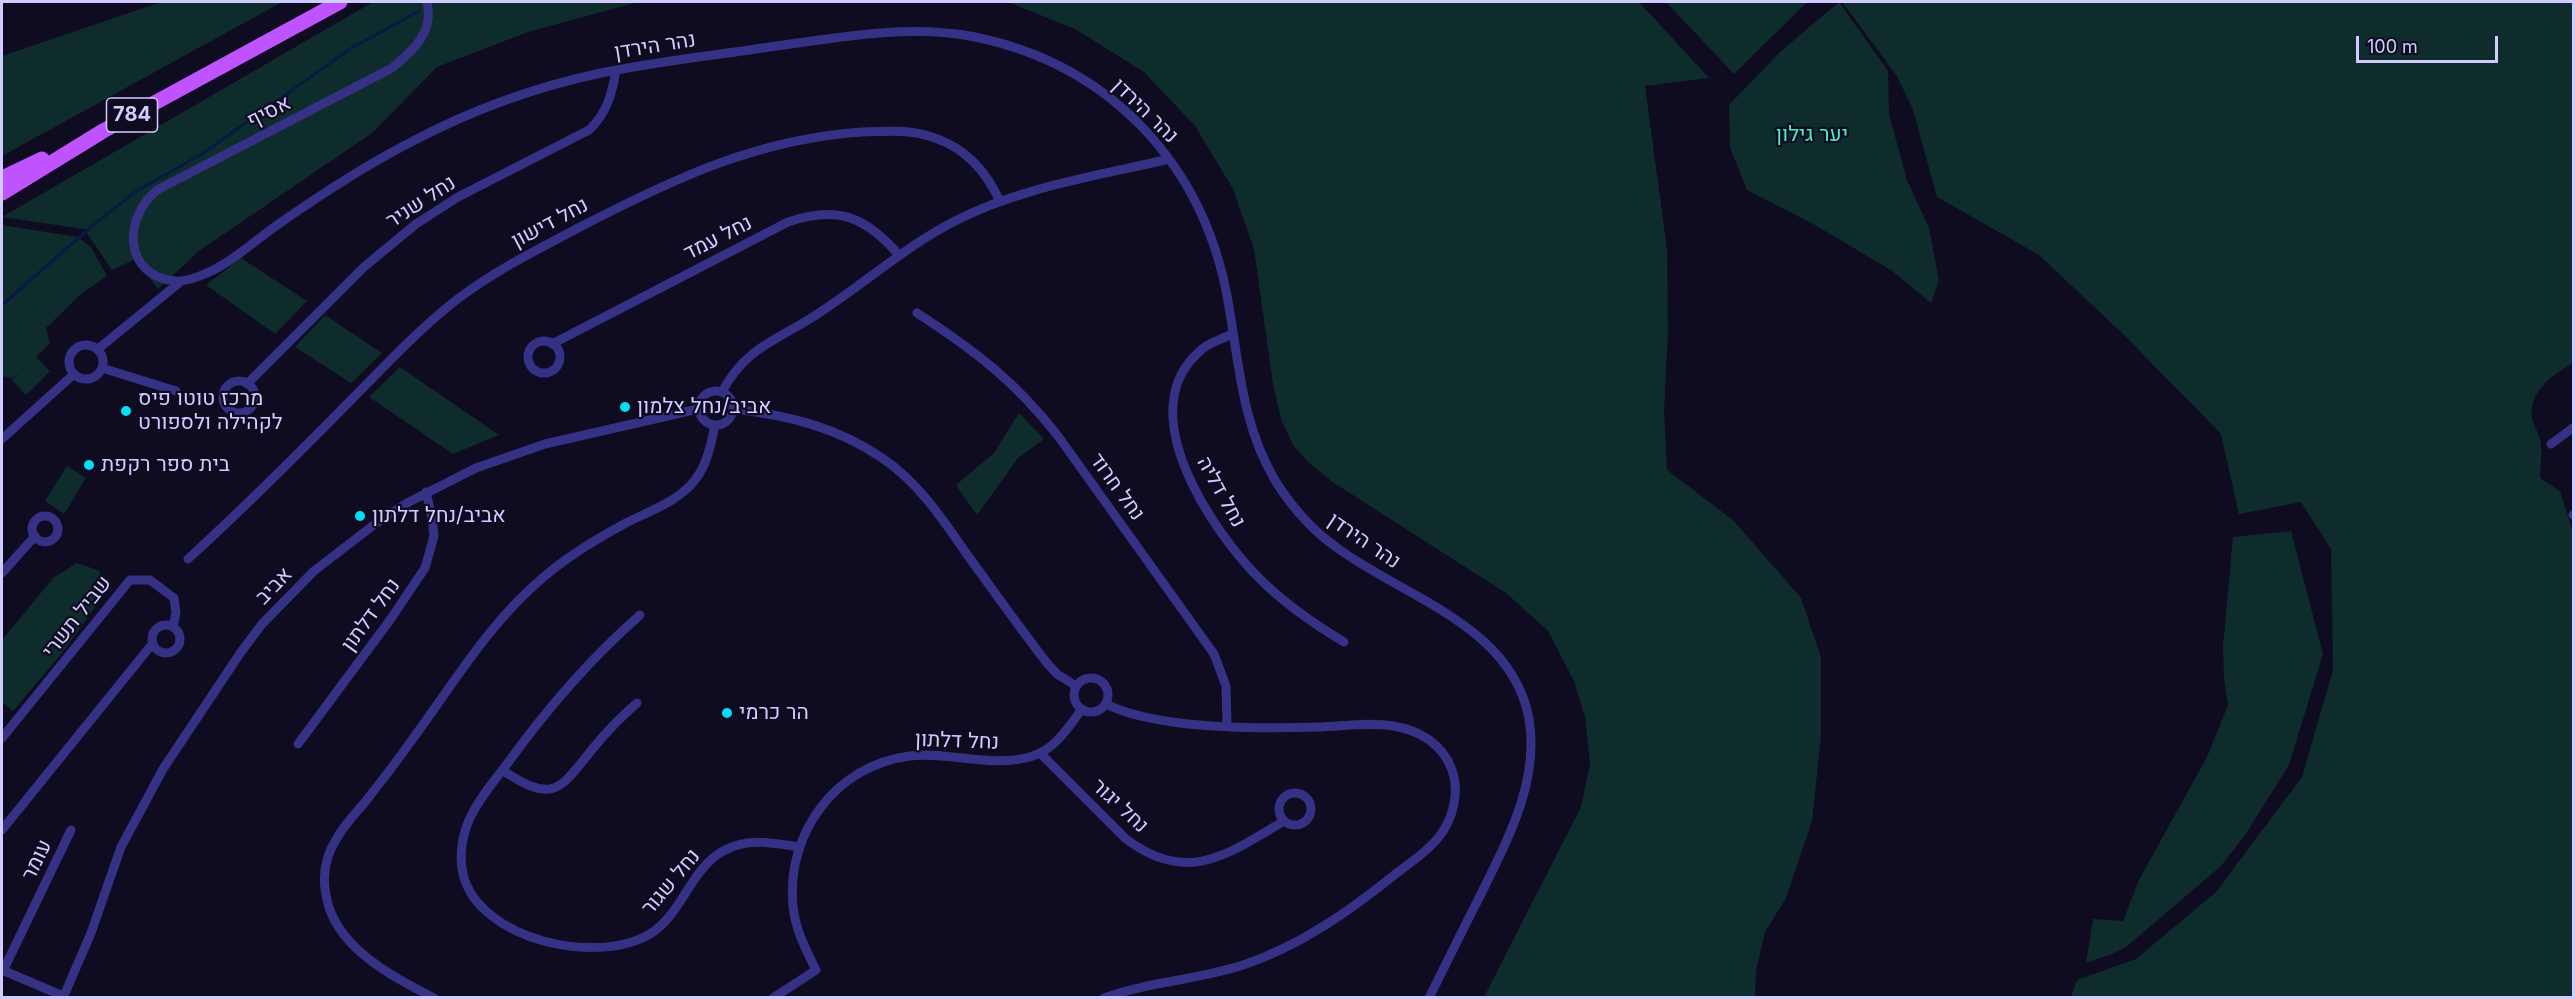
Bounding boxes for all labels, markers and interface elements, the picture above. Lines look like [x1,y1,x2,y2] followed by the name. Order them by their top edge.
[2359,24,2502,62] scale bar
[612,27,698,65] street label: נהר הירדן
[2367,36,2418,57] text: 100 m
[1107,73,1183,149] street label: נהר הירדן
[243,90,295,134] street label: אסיף
[106,98,158,132] road number: 784
[1776,122,1848,148] park label: יער גילון
[381,170,461,234] street label: נחל שניר
[507,192,593,254] street label: נחל דישון
[680,210,756,266] street label: נחל עמד
[138,386,283,436] place label: מרכז טוטו פיס לקהילה ולספורט
[637,394,771,420] place label: אביב/נחל צלמון
[618,400,632,414] marker: אביב/נחל צלמון
[119,404,133,418] marker: מרכז טוטו פיס לקהילה ולספורט
[1084,448,1150,526] street label: נחל חרוד
[101,452,230,478] place label: בית ספר רקפת
[1191,452,1251,532] street label: נחל דליה
[82,458,96,472] marker: בית ספר רקפת
[372,503,506,529] place label: אביב/נחל דלתון
[1323,508,1405,574] street label: נהר הירדן
[353,509,367,523] marker: אביב/נחל דלתון
[250,562,298,610] street label: אביב
[37,571,117,663] street label: שביל תשרי
[336,574,406,656] street label: נחל דלתון
[739,700,809,726] place label: הר כרמי
[720,706,734,720] marker: הר כרמי
[915,727,999,755] street label: נחל דלתון
[1087,774,1153,838] street label: נחל יגור
[16,836,58,884] street label: עומר
[636,844,706,920] street label: נחל שגור

